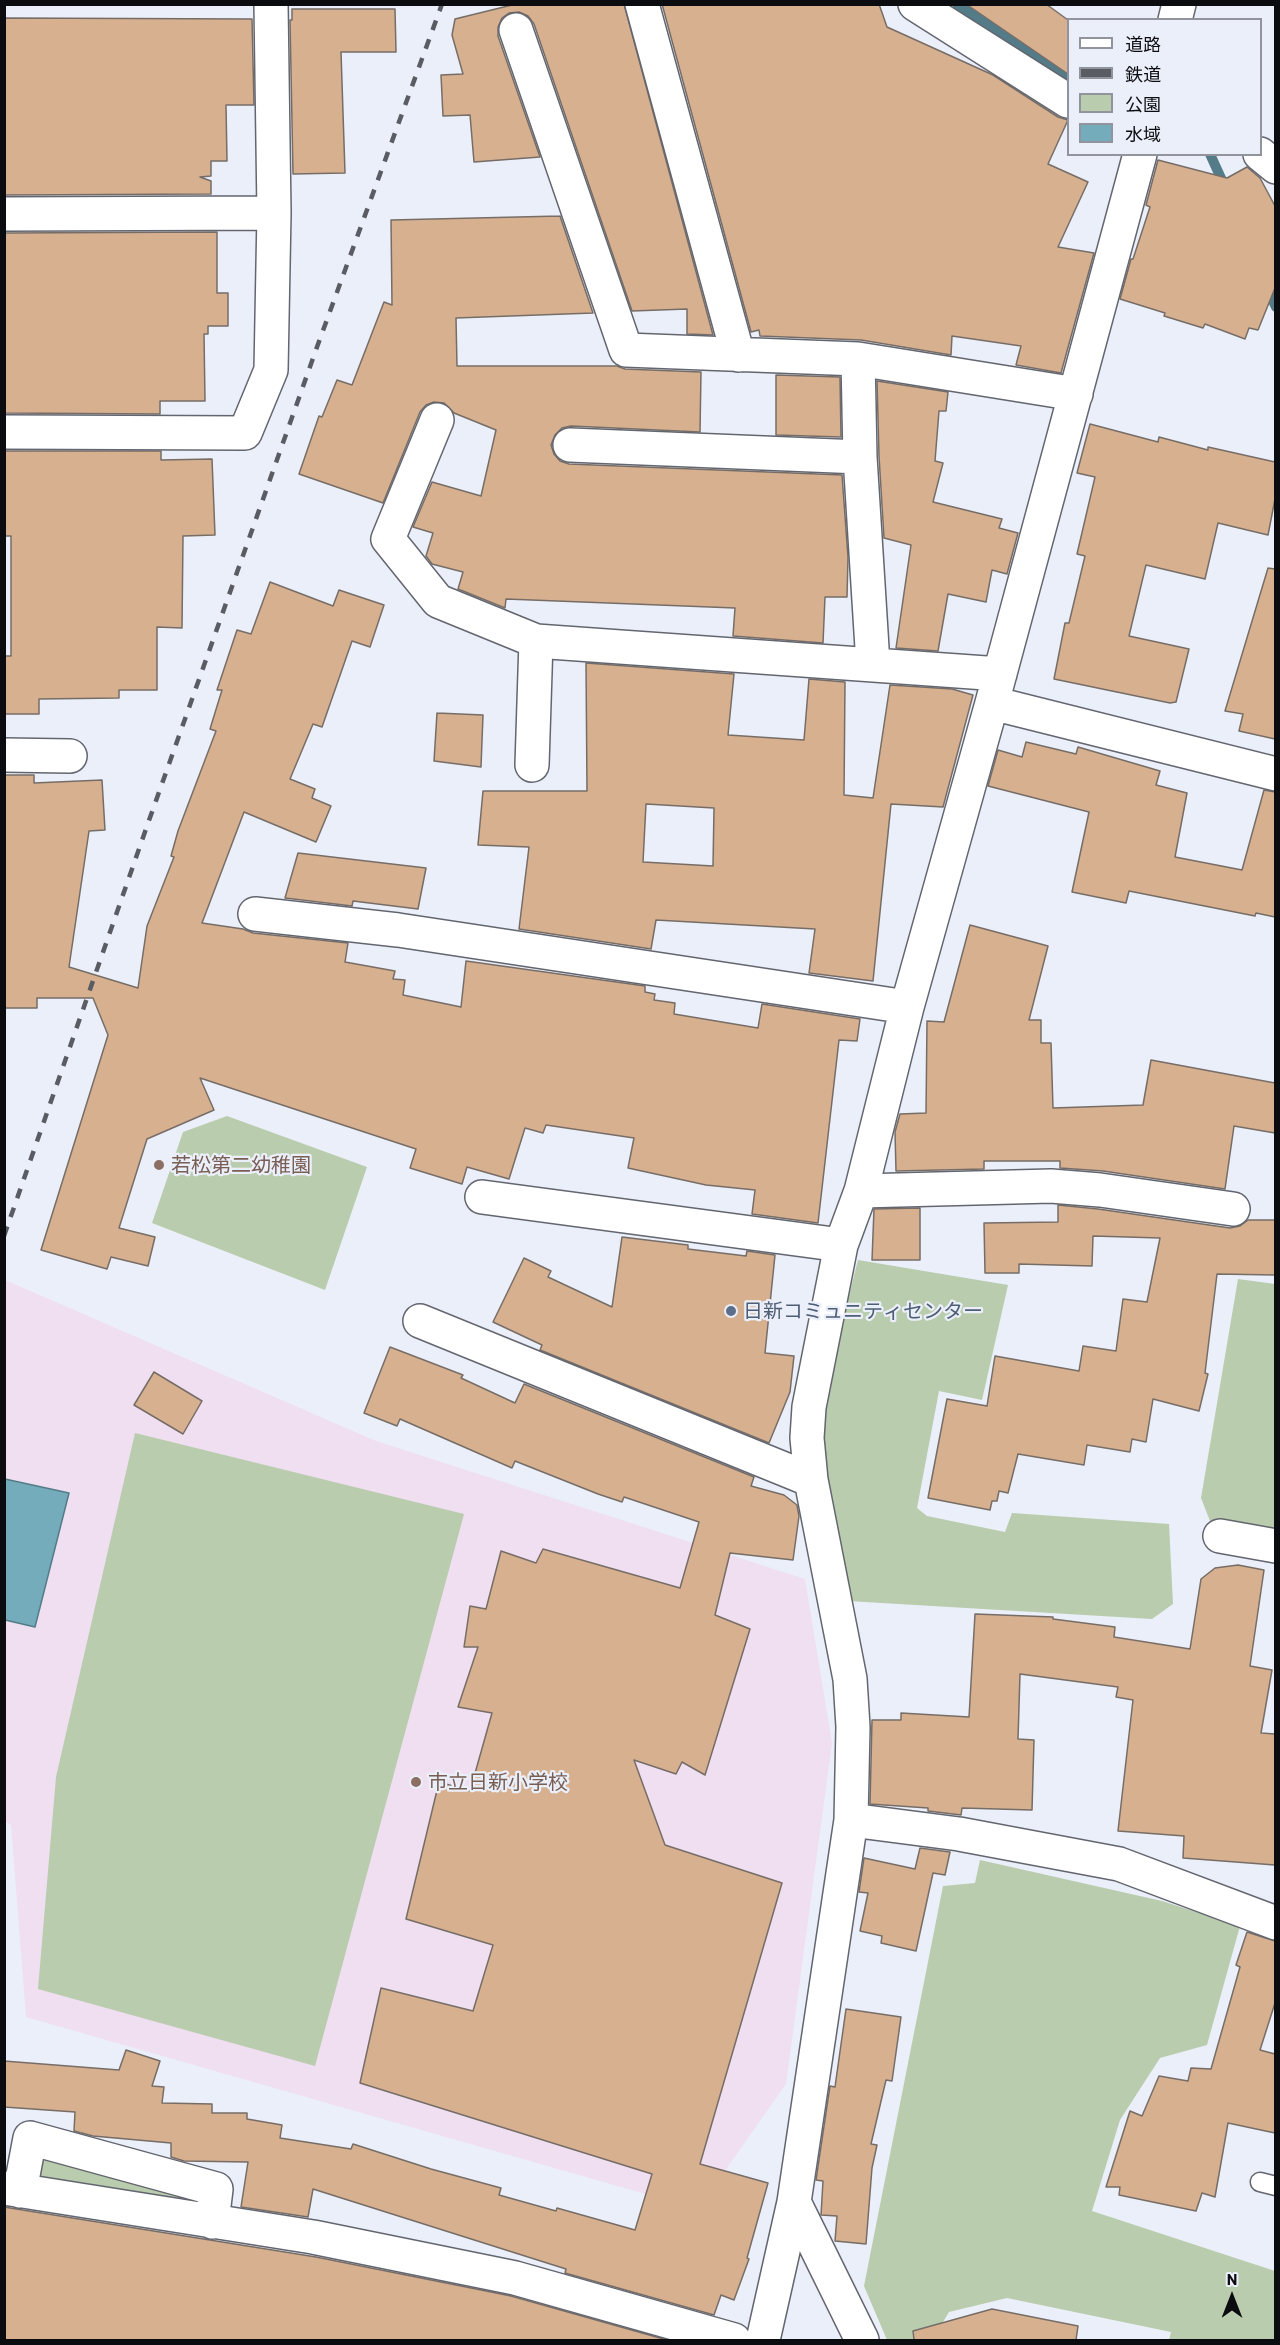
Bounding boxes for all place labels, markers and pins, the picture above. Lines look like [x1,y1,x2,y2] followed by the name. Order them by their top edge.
[171,1153,311,1177] place label: 若松第二幼稚園
[152,1158,166,1172] marker: 若松第二幼稚園
[743,1299,983,1323] place label: 日新コミュニティセンター
[724,1304,738,1318] marker: 日新コミュニティセンター
[428,1770,568,1794] place label: 市立日新小学校
[409,1775,423,1789] marker: 市立日新小学校

